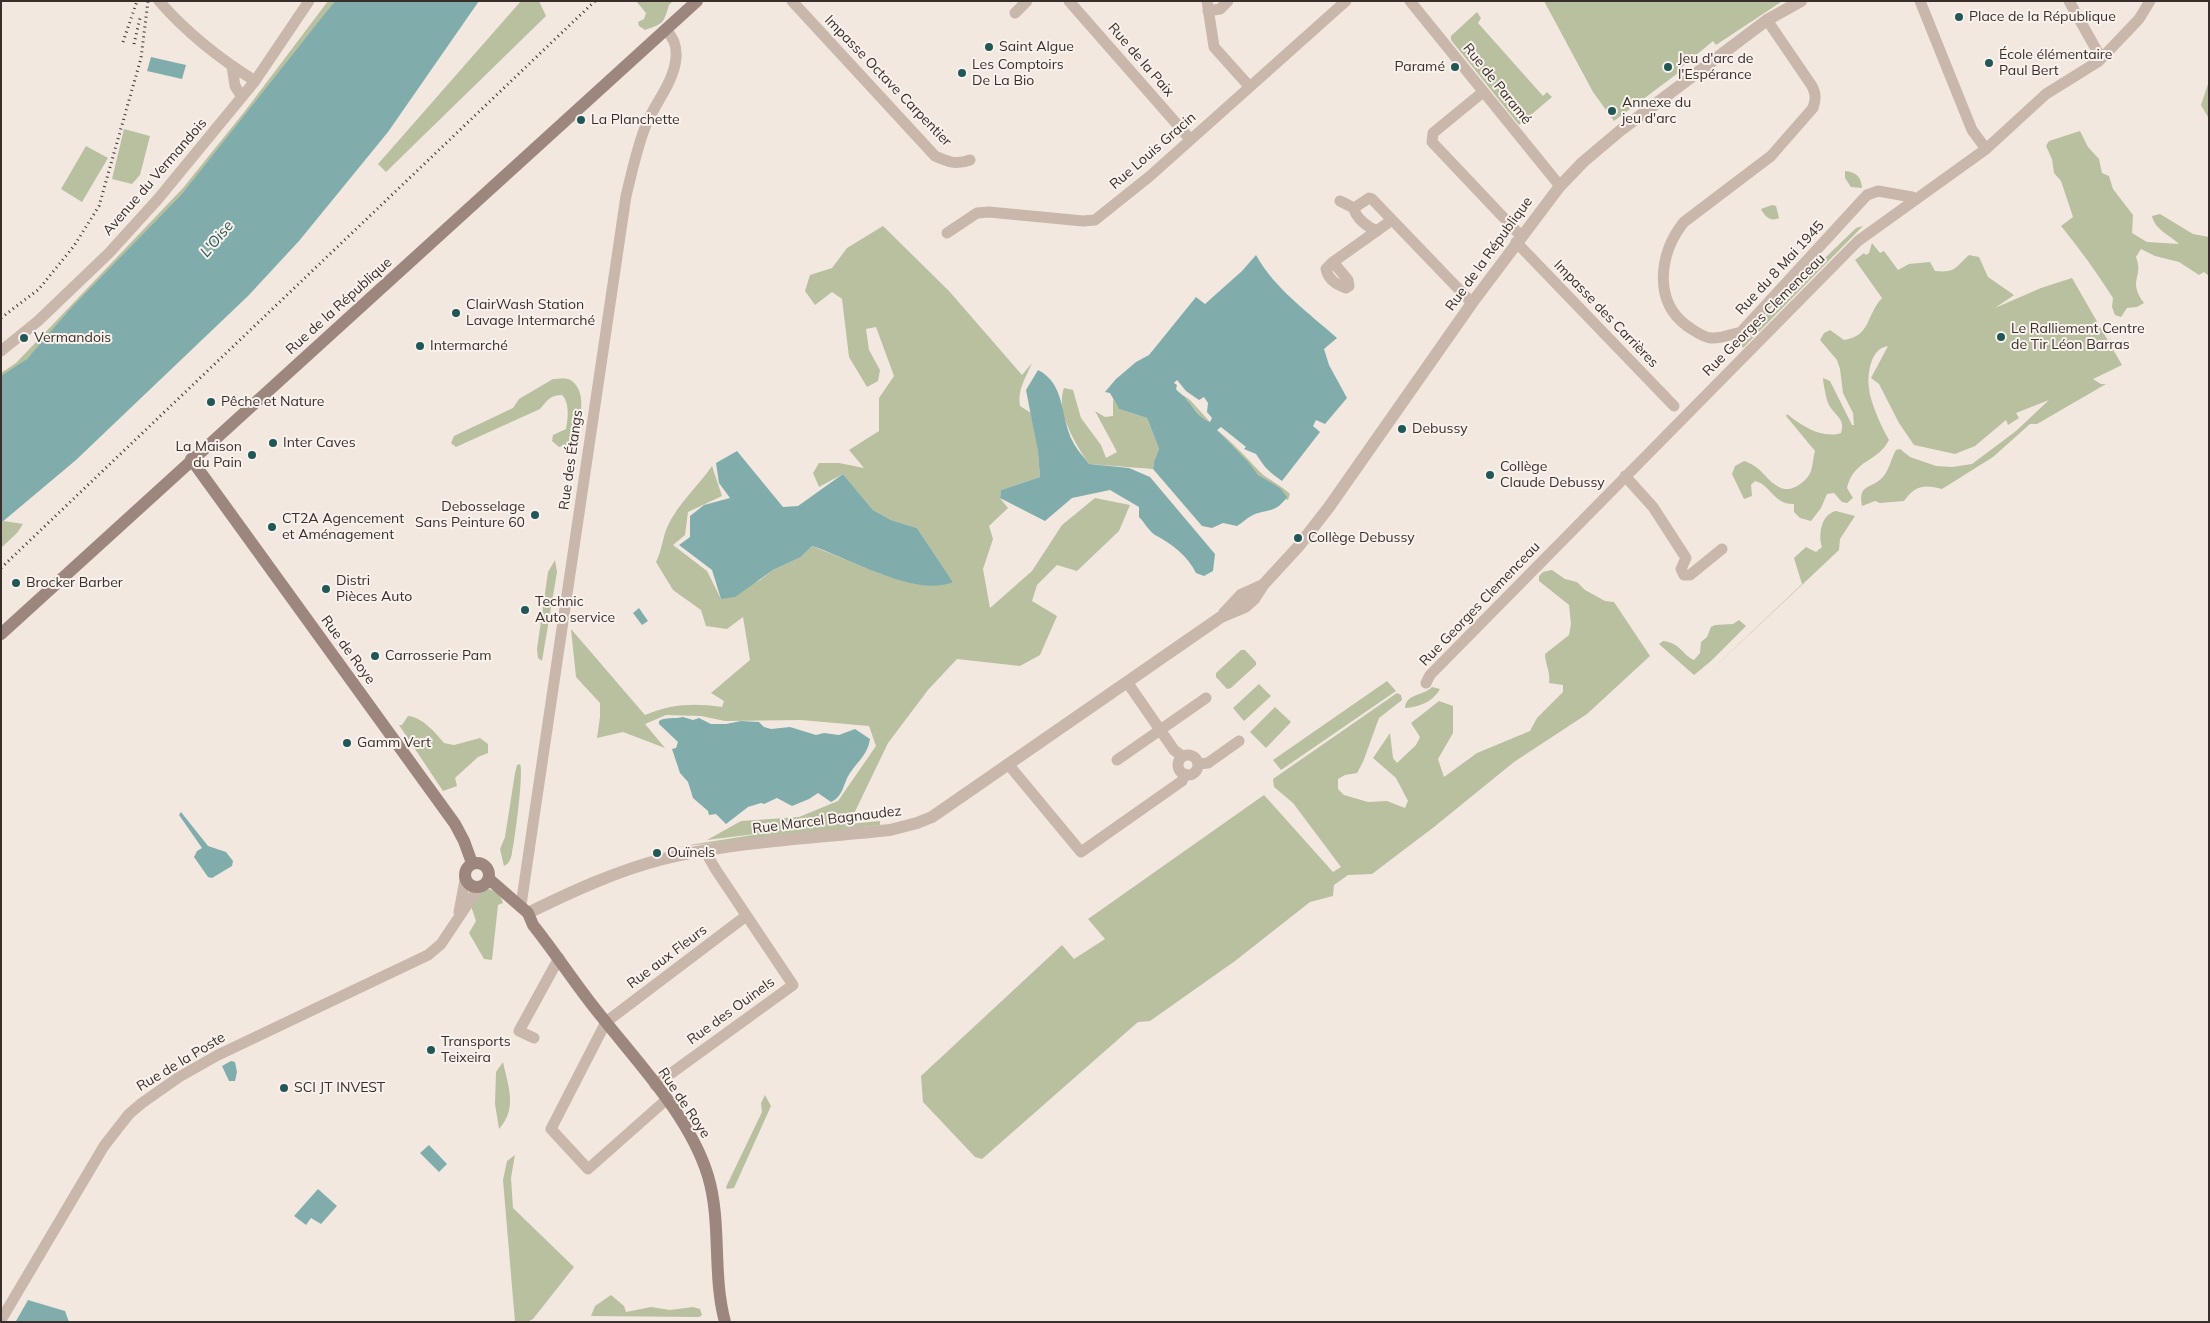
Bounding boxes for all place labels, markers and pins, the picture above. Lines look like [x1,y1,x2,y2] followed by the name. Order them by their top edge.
[1969,9,2116,25] place label: Place de la République
[1953,11,1965,23] marker: Place de la République
[999,39,1074,55] place label: Saint Algue
[983,41,995,53] marker: Saint Algue
[1999,47,2112,80] place label: École élémentaire Paul Bert
[1678,51,1753,84] place label: Jeu d'arc de l'Espérance
[972,57,1064,90] place label: Les Comptoirs De La Bio
[1983,57,1995,69] marker: École élémentaire Paul Bert
[1395,59,1445,75] place label: Paramé
[1449,61,1461,73] marker: Paramé
[1662,61,1674,73] marker: Jeu d'arc de l'Espérance
[956,67,968,79] marker: Les Comptoirs De La Bio
[1622,95,1691,128] place label: Annexe du jeu d'arc
[1606,105,1618,117] marker: Annexe du jeu d'arc
[591,112,680,128] place label: La Planchette
[575,114,587,126] marker: La Planchette
[466,297,595,330] place label: ClairWash Station Lavage Intermarché
[450,307,462,319] marker: ClairWash Station Lavage Intermarché
[2011,321,2145,354] place label: Le Ralliement Centre de Tir Léon Barras
[34,330,111,346] place label: Vermandois
[1995,331,2007,343] marker: Le Ralliement Centre de Tir Léon Barras
[18,332,30,344] marker: Vermandois
[430,338,508,354] place label: Intermarché
[414,340,426,352] marker: Intermarché
[221,394,324,410] place label: Pêche et Nature
[205,396,217,408] marker: Pêche et Nature
[1412,421,1468,437] place label: Debussy
[1396,423,1408,435] marker: Debussy
[283,435,356,451] place label: Inter Caves
[267,437,279,449] marker: Inter Caves
[175,439,242,472] place label: La Maison du Pain
[246,449,258,461] marker: La Maison du Pain
[1500,459,1605,492] place label: Collège Claude Debussy
[1484,469,1496,481] marker: Collège Claude Debussy
[415,499,525,532] place label: Debosselage Sans Peinture 60
[529,509,541,521] marker: Debosselage Sans Peinture 60
[282,511,404,544] place label: CT2A Agencement et Aménagement
[266,521,278,533] marker: CT2A Agencement et Aménagement
[1308,530,1415,546] place label: Collège Debussy
[1292,532,1304,544] marker: Collège Debussy
[336,573,412,606] place label: Distri Pièces Auto
[26,575,123,591] place label: Brocker Barber
[10,577,22,589] marker: Brocker Barber
[320,583,332,595] marker: Distri Pièces Auto
[535,594,615,626] place label: Technic Auto service
[519,604,531,616] marker: Technic Auto service
[385,648,491,664] place label: Carrosserie Pam
[369,650,381,662] marker: Carrosserie Pam
[357,735,431,751] place label: Gamm Vert
[341,737,353,749] marker: Gamm Vert
[667,845,715,861] place label: Ouïnels
[651,847,663,859] marker: Ouïnels
[441,1034,511,1066] place label: Transports Teixeira
[425,1044,437,1056] marker: Transports Teixeira
[294,1080,385,1096] place label: SCI JT INVEST
[278,1082,290,1094] marker: SCI JT INVEST

